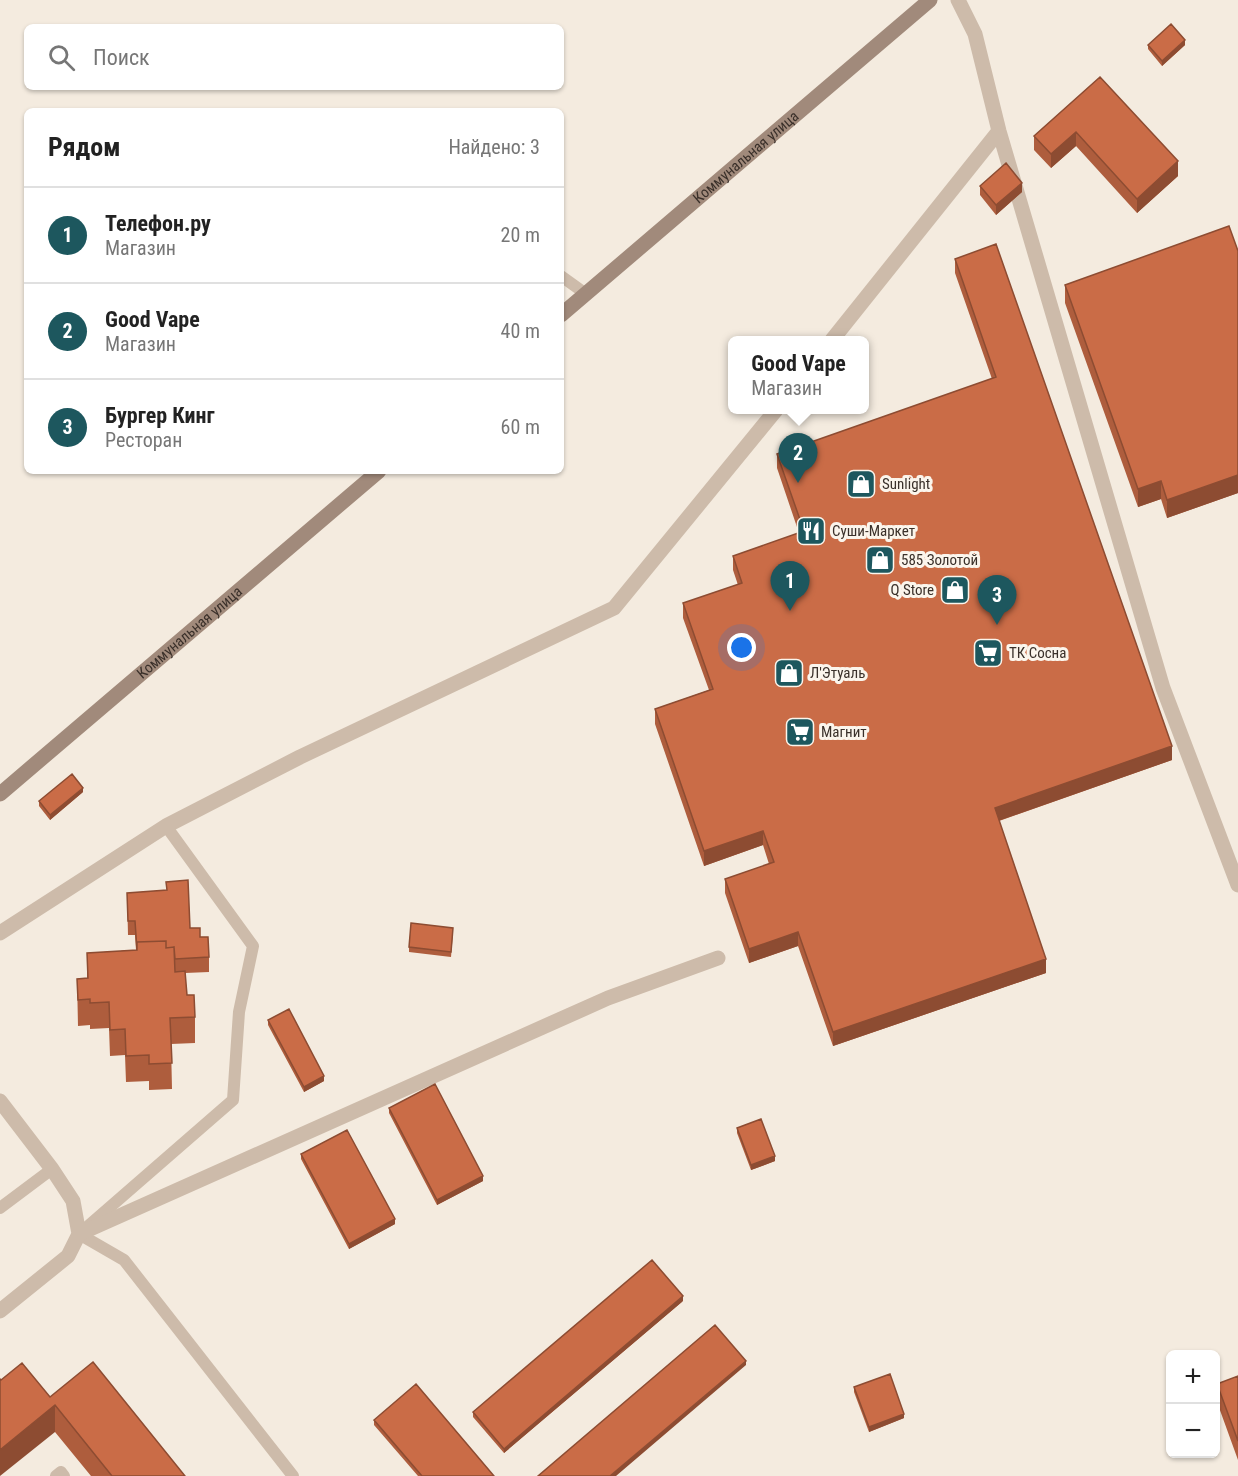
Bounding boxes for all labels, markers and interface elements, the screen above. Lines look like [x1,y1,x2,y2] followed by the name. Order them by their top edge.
[24,24,564,90] search box
[45,41,78,74] icon: search
[93,45,150,70] text: Поиск
[689,107,802,207] street label: Коммунальная улица
[48,132,120,162] text: Рядом
[448,135,540,159] text: Найдено: 3
[105,211,211,236] text: Телефон.ру
[62,223,73,247] text: 1
[501,223,540,247] text: 20 m
[105,236,176,260] text: Магазин
[105,307,200,332] text: Good Vape
[62,319,73,343] text: 2
[501,319,540,343] text: 40 m
[105,332,176,356] text: Магазин
[728,336,869,414] popup
[751,351,846,376] text: Good Vape
[751,376,822,400] text: Магазин
[105,403,215,428] text: Бургер Кинг
[62,415,73,439] text: 3
[501,415,540,439] text: 60 m
[105,428,182,452] text: Ресторан
[778,434,818,483] pin: 2
[845,468,877,500] shop icon: Sunlight
[882,475,930,493] place label: Sunlight
[795,515,827,547] restaurant icon: Суши-Маркет
[832,522,915,540] place label: Суши-Маркет
[864,544,896,576] shop icon: 585 Золотой
[901,551,978,569] place label: 585 Золотой
[770,562,810,611] pin: 1
[939,574,971,606] shop icon: Q Store
[978,576,1016,625] pin: 3
[890,581,934,599] place label: Q Store
[133,583,246,682] street label: Коммунальная улица
[727,633,756,662] your location
[972,637,1004,669] supermarket icon: ТК Сосна
[1009,644,1066,662] place label: ТК Сосна
[773,657,805,689] shop icon: Л'Этуаль
[810,664,865,682] place label: Л'Этуаль
[784,716,816,748] supermarket icon: Магнит
[821,723,867,741] place label: Магнит
[1166,1350,1220,1458] map controls
[1166,1350,1220,1404] button: +
[1166,1404,1220,1458] button: −

